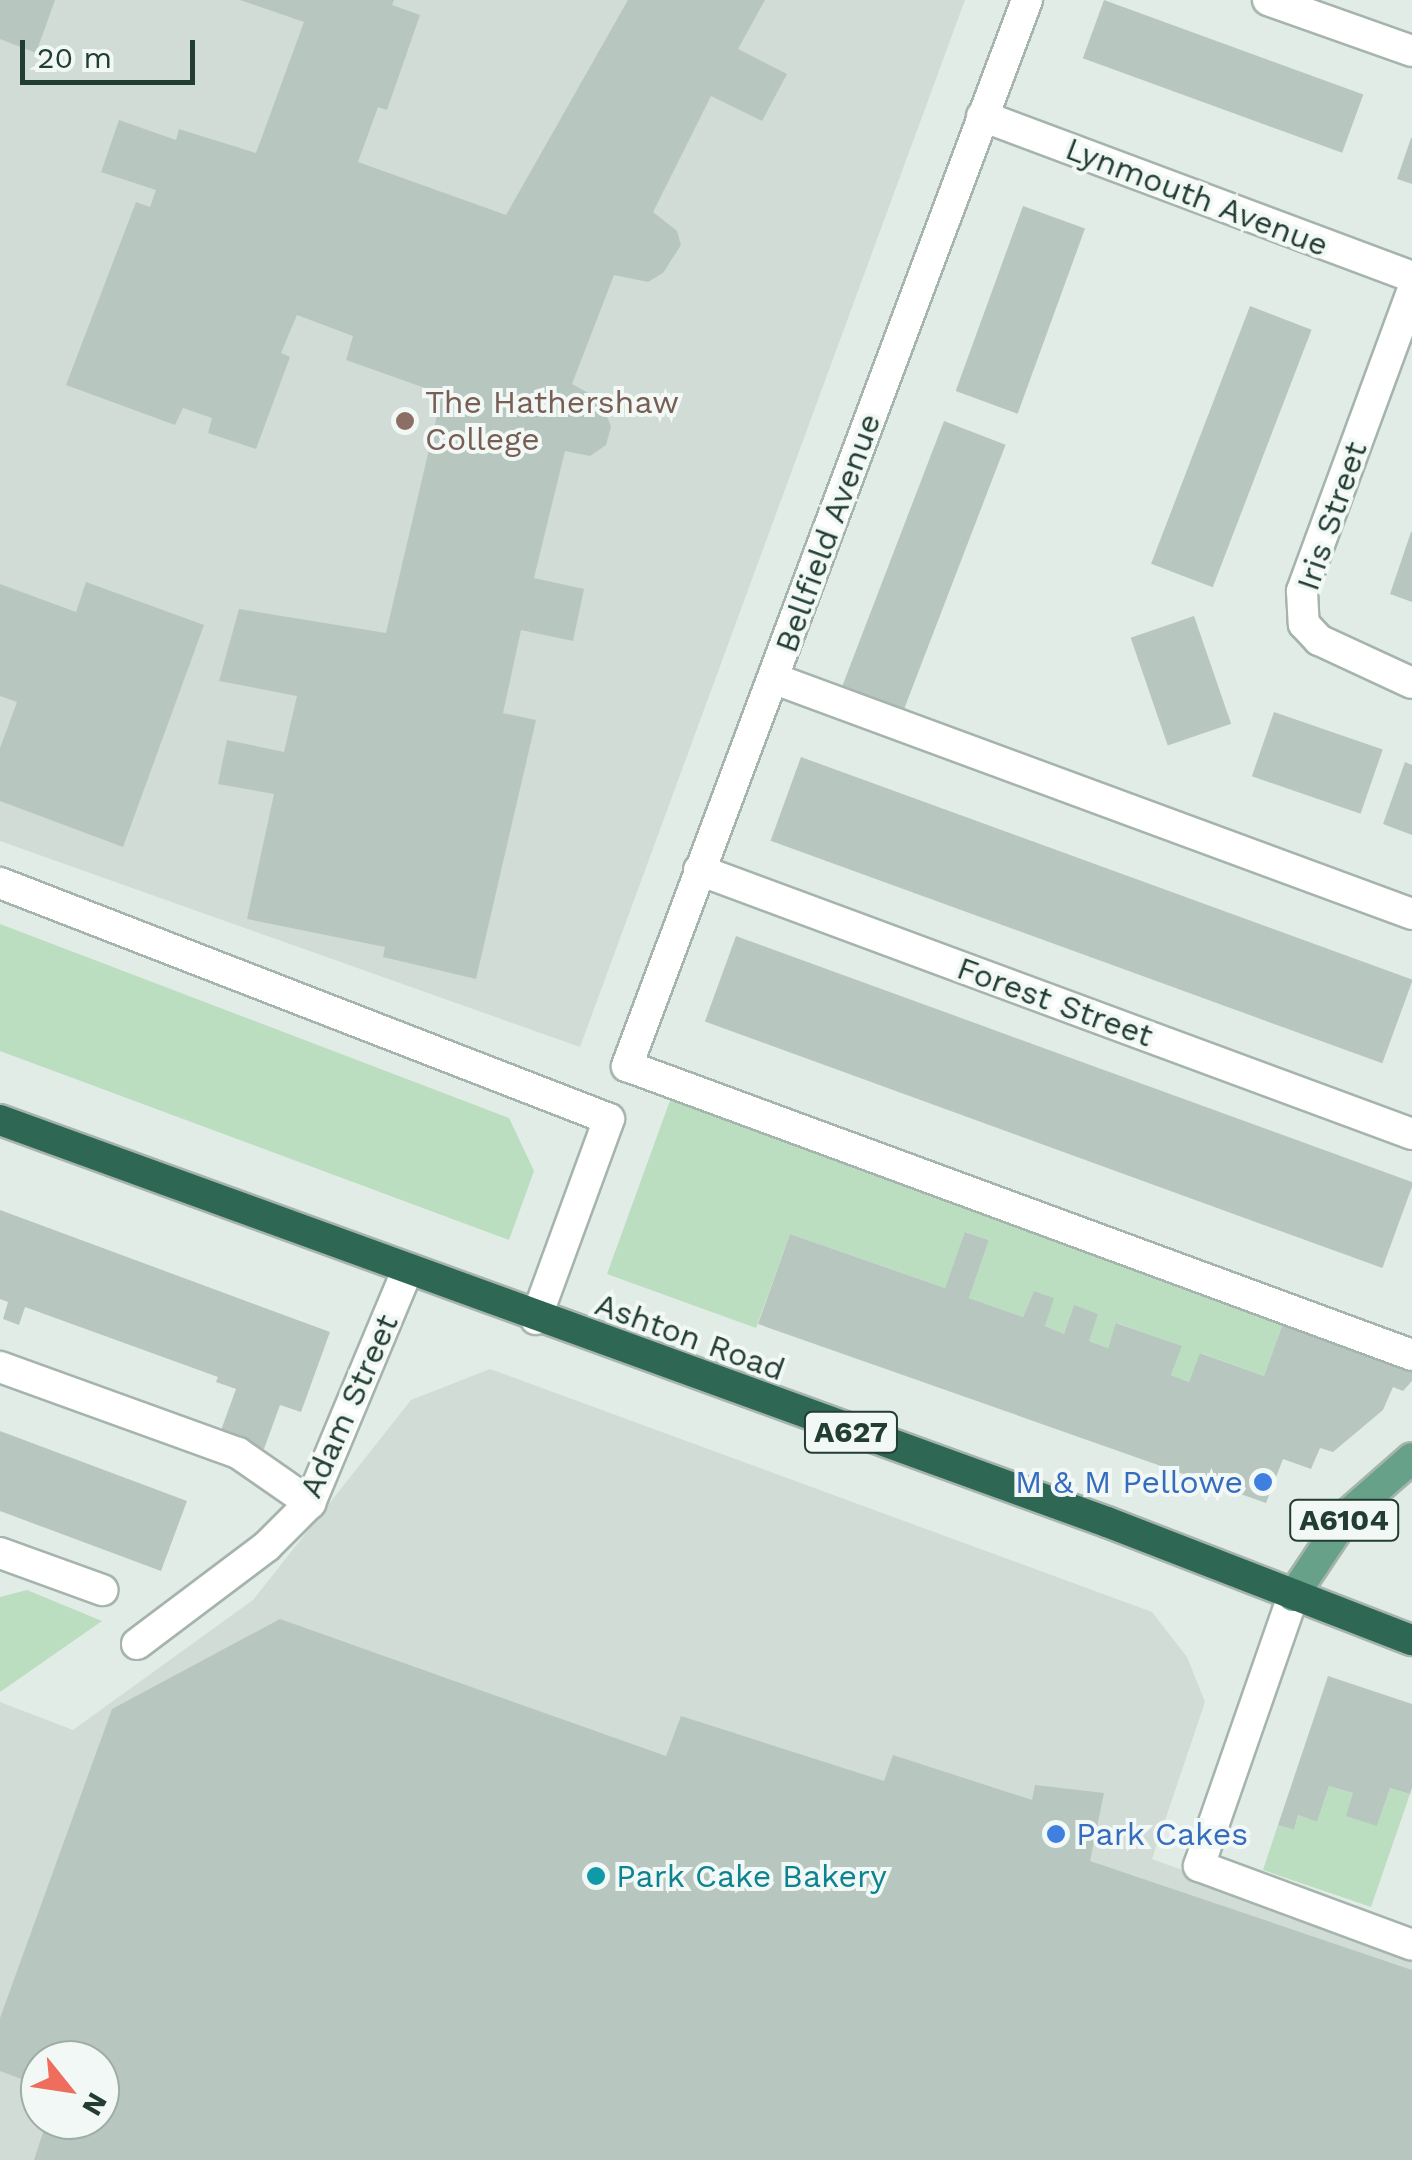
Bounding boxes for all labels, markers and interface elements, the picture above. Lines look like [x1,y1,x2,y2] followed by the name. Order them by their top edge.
[25,20,200,82] scale bar
[37,40,112,75] text: 20 m
[1060,129,1334,265] street label: Lynmouth Avenue
[425,384,679,459] place label: The Hathershaw College
[767,408,889,658] street label: Bellfield Avenue
[394,410,416,432] marker: The Hathershaw College
[1289,436,1375,596] street label: Iris Street
[952,949,1158,1055] street label: Forest Street
[590,1285,790,1389] street label: Ashton Road
[291,1308,407,1504] street label: Adam Street
[804,1407,898,1457] road number: A627
[1015,1463,1243,1501] place label: M & M Pellowe
[1252,1471,1274,1493] marker: M & M Pellowe
[1289,1495,1399,1545] road number: A6104
[1076,1815,1249,1853] place label: Park Cakes
[1045,1823,1067,1845] marker: Park Cakes
[616,1857,887,1895] place label: Park Cake Bakery
[585,1865,607,1887] marker: Park Cake Bakery
[20,2040,120,2140] north arrow
[75,2087,114,2121] text: N

